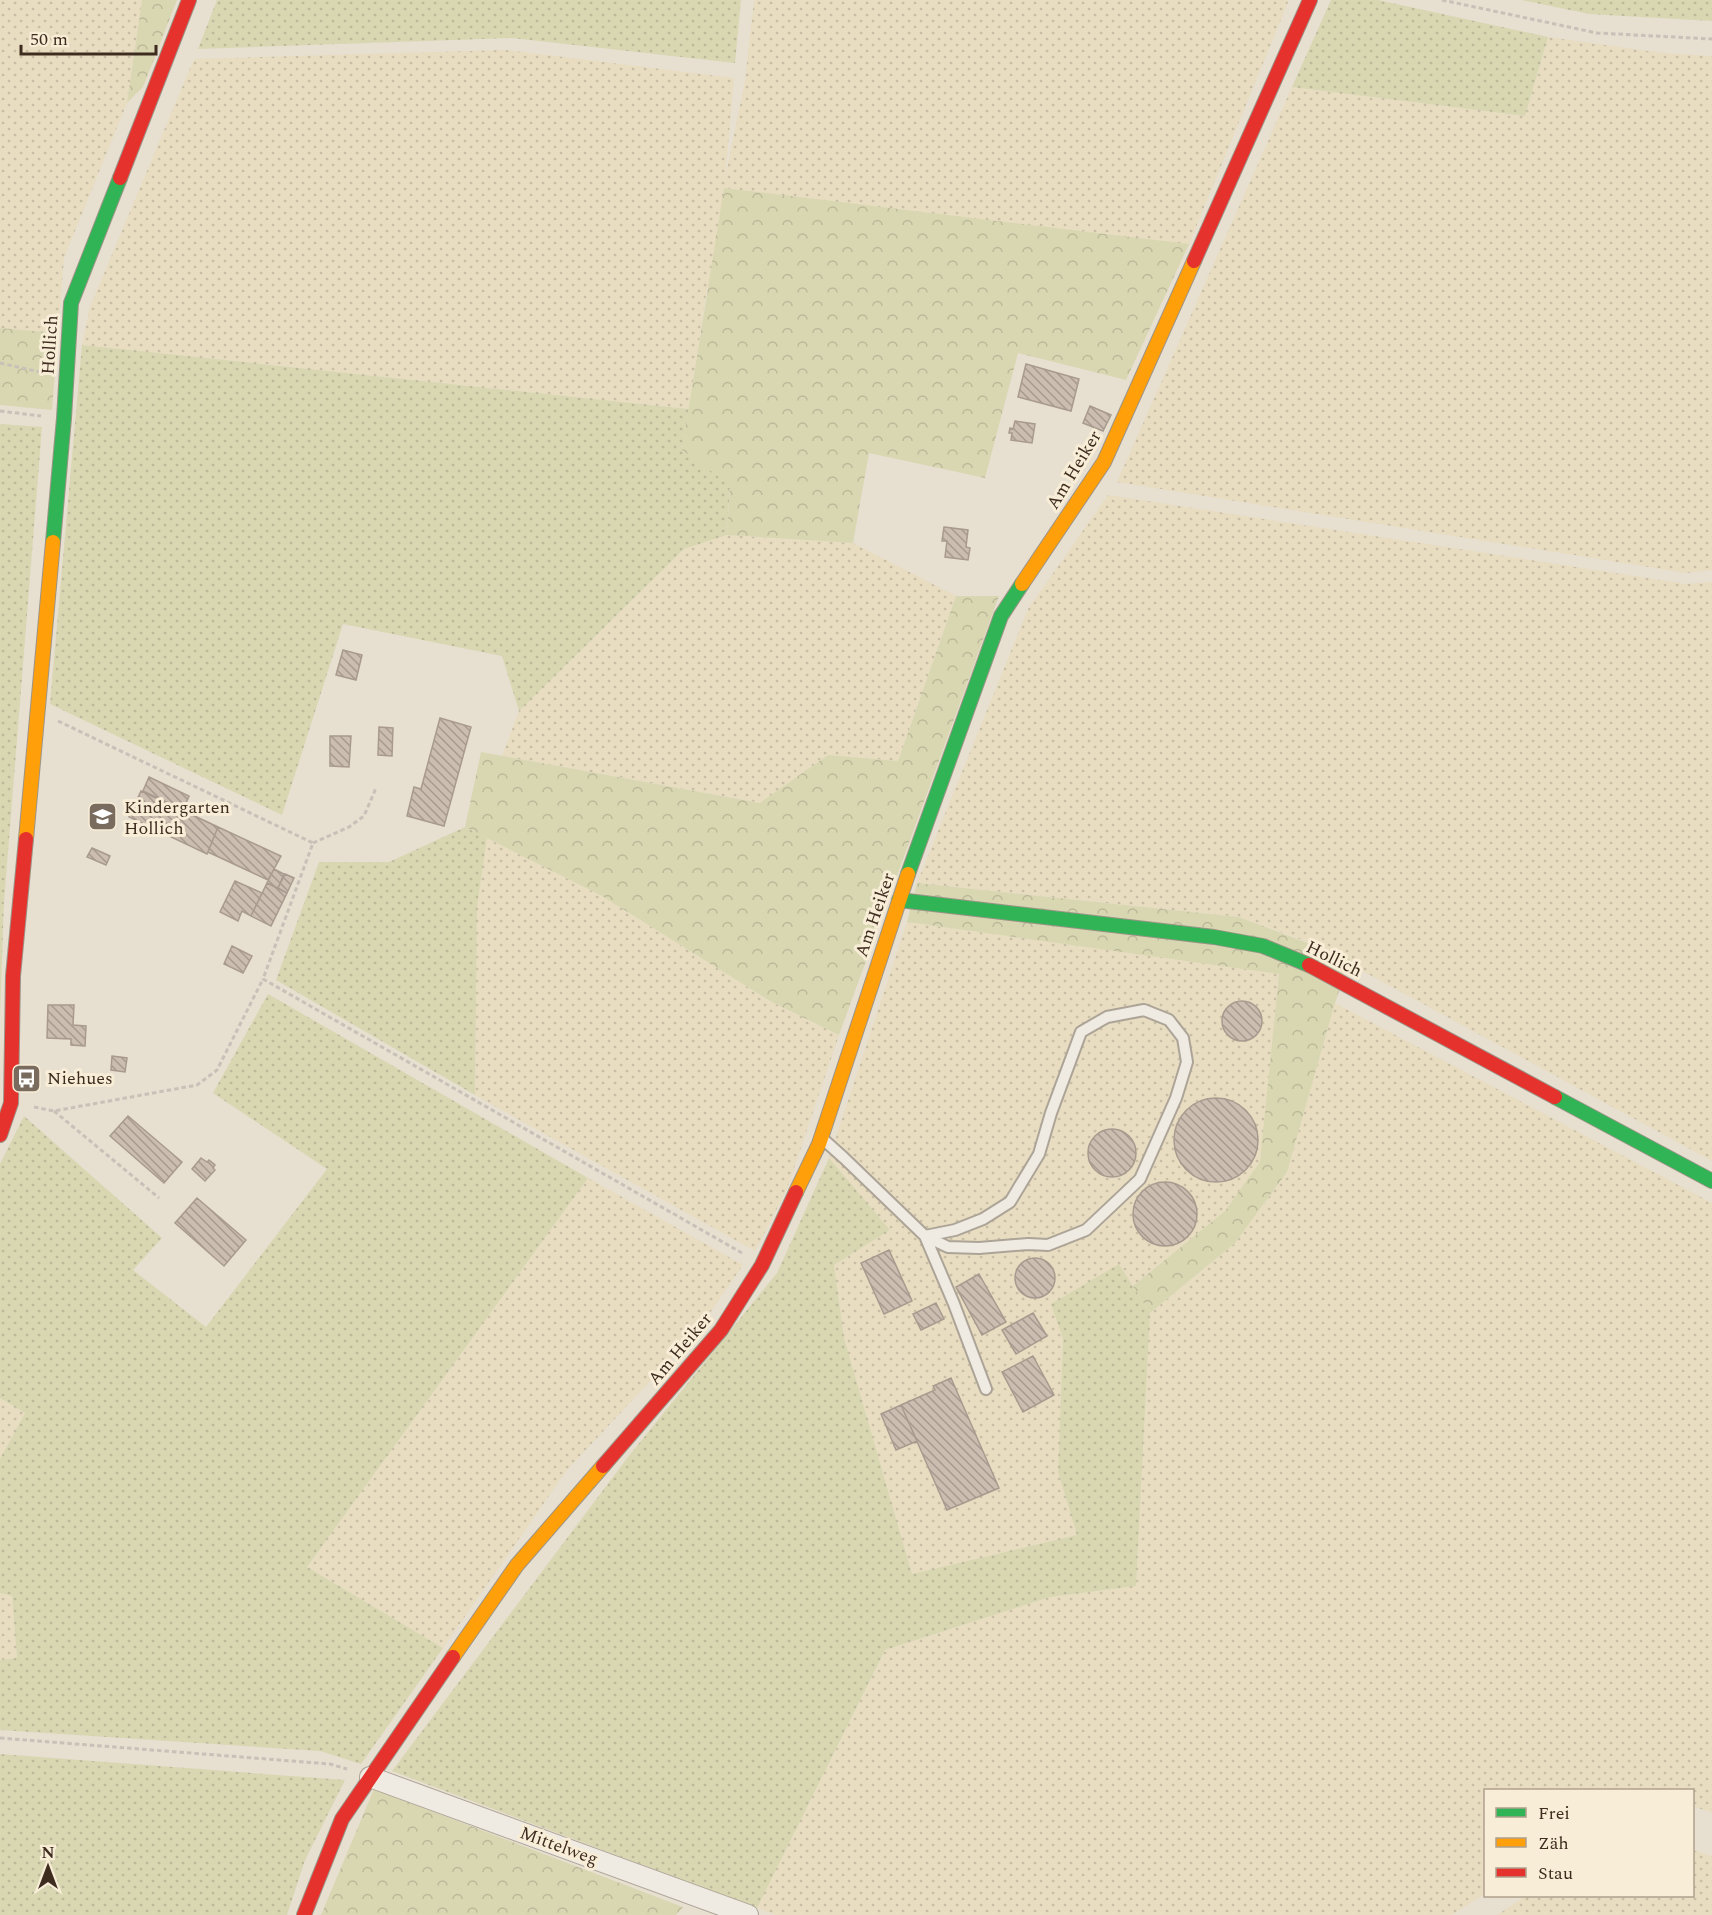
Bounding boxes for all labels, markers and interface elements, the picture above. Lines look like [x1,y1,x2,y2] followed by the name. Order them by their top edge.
[21,18,156,56] scale bar
[30,26,68,53] text: 50 m
[34,314,66,376] street label: Hollich
[1040,425,1108,515] street label: Am Heiker
[124,794,230,842] place label: Kindergarten Hollich
[87,801,119,833] school or university icon: Kindergarten Hollich
[848,869,902,961] street label: Am Heiker
[1301,934,1367,984] street label: Hollich
[10,1062,42,1094] bus stop icon: Niehues
[47,1065,113,1092] place label: Niehues
[641,1307,719,1391] street label: Am Heiker
[1484,1789,1694,1897] legend
[1538,1800,1570,1827] text: Frei
[516,1819,602,1873] street label: Mittelweg
[1538,1830,1569,1857] text: Zäh
[18,1837,78,1897] north arrow
[41,1841,55,1865] text: N
[1538,1860,1573,1887] text: Stau

